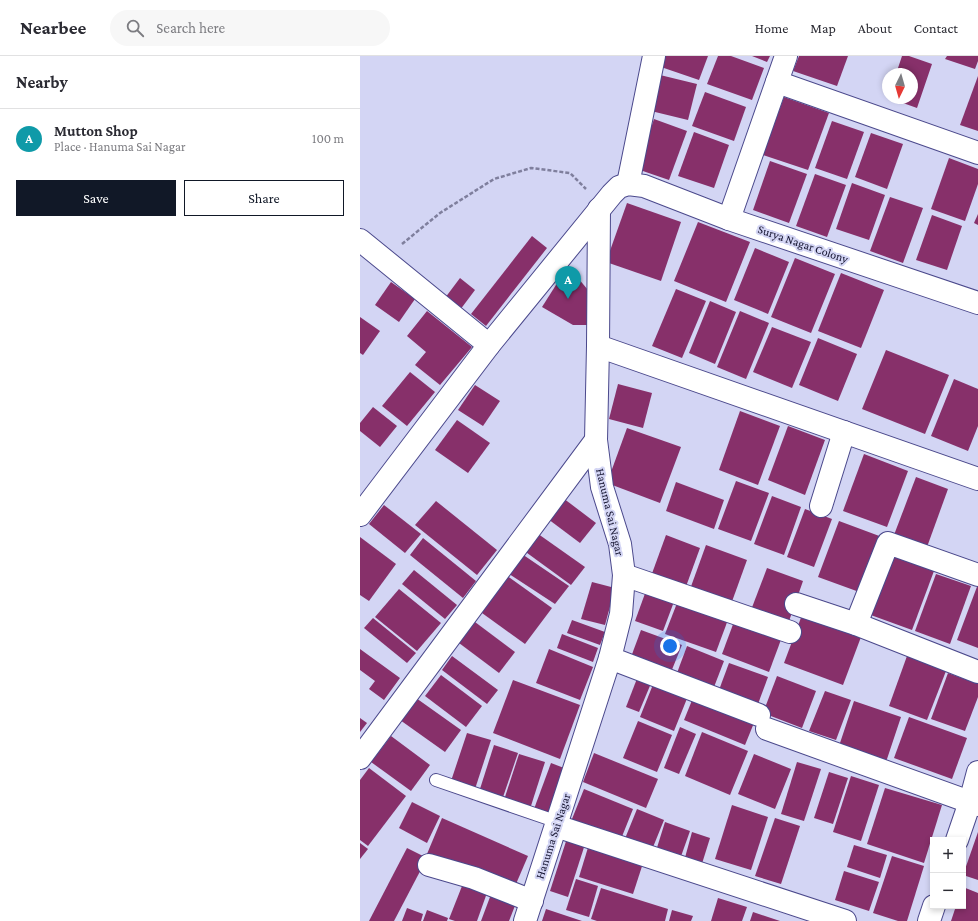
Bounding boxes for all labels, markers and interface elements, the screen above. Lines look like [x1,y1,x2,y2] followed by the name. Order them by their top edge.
[110,10,390,46] search box
[20,17,86,38] text: Nearbee
[124,17,146,39] icon: search
[156,20,225,36] text: Search here
[755,20,788,36] text: Home
[810,20,836,36] text: Map
[858,20,892,36] text: About
[914,20,958,36] text: Contact
[882,68,918,104] north arrow
[16,73,68,92] text: Nearby
[54,123,138,139] text: Mutton Shop
[25,131,33,146] text: A
[312,131,344,146] text: 100 m
[54,139,186,154] text: Place · Hanuma Sai Nagar
[16,180,176,216] button: Save
[184,180,344,216] button: Share
[756,222,851,266] street label: Surya Nagar Colony
[555,266,581,299] pin: A
[593,467,627,558] street label: Hanuma Sai Nagar
[660,636,680,656] your location
[533,791,574,881] street label: Hanuma Sai Nagar
[930,837,966,909] map controls
[930,837,966,873] button: +
[930,873,966,909] button: −

